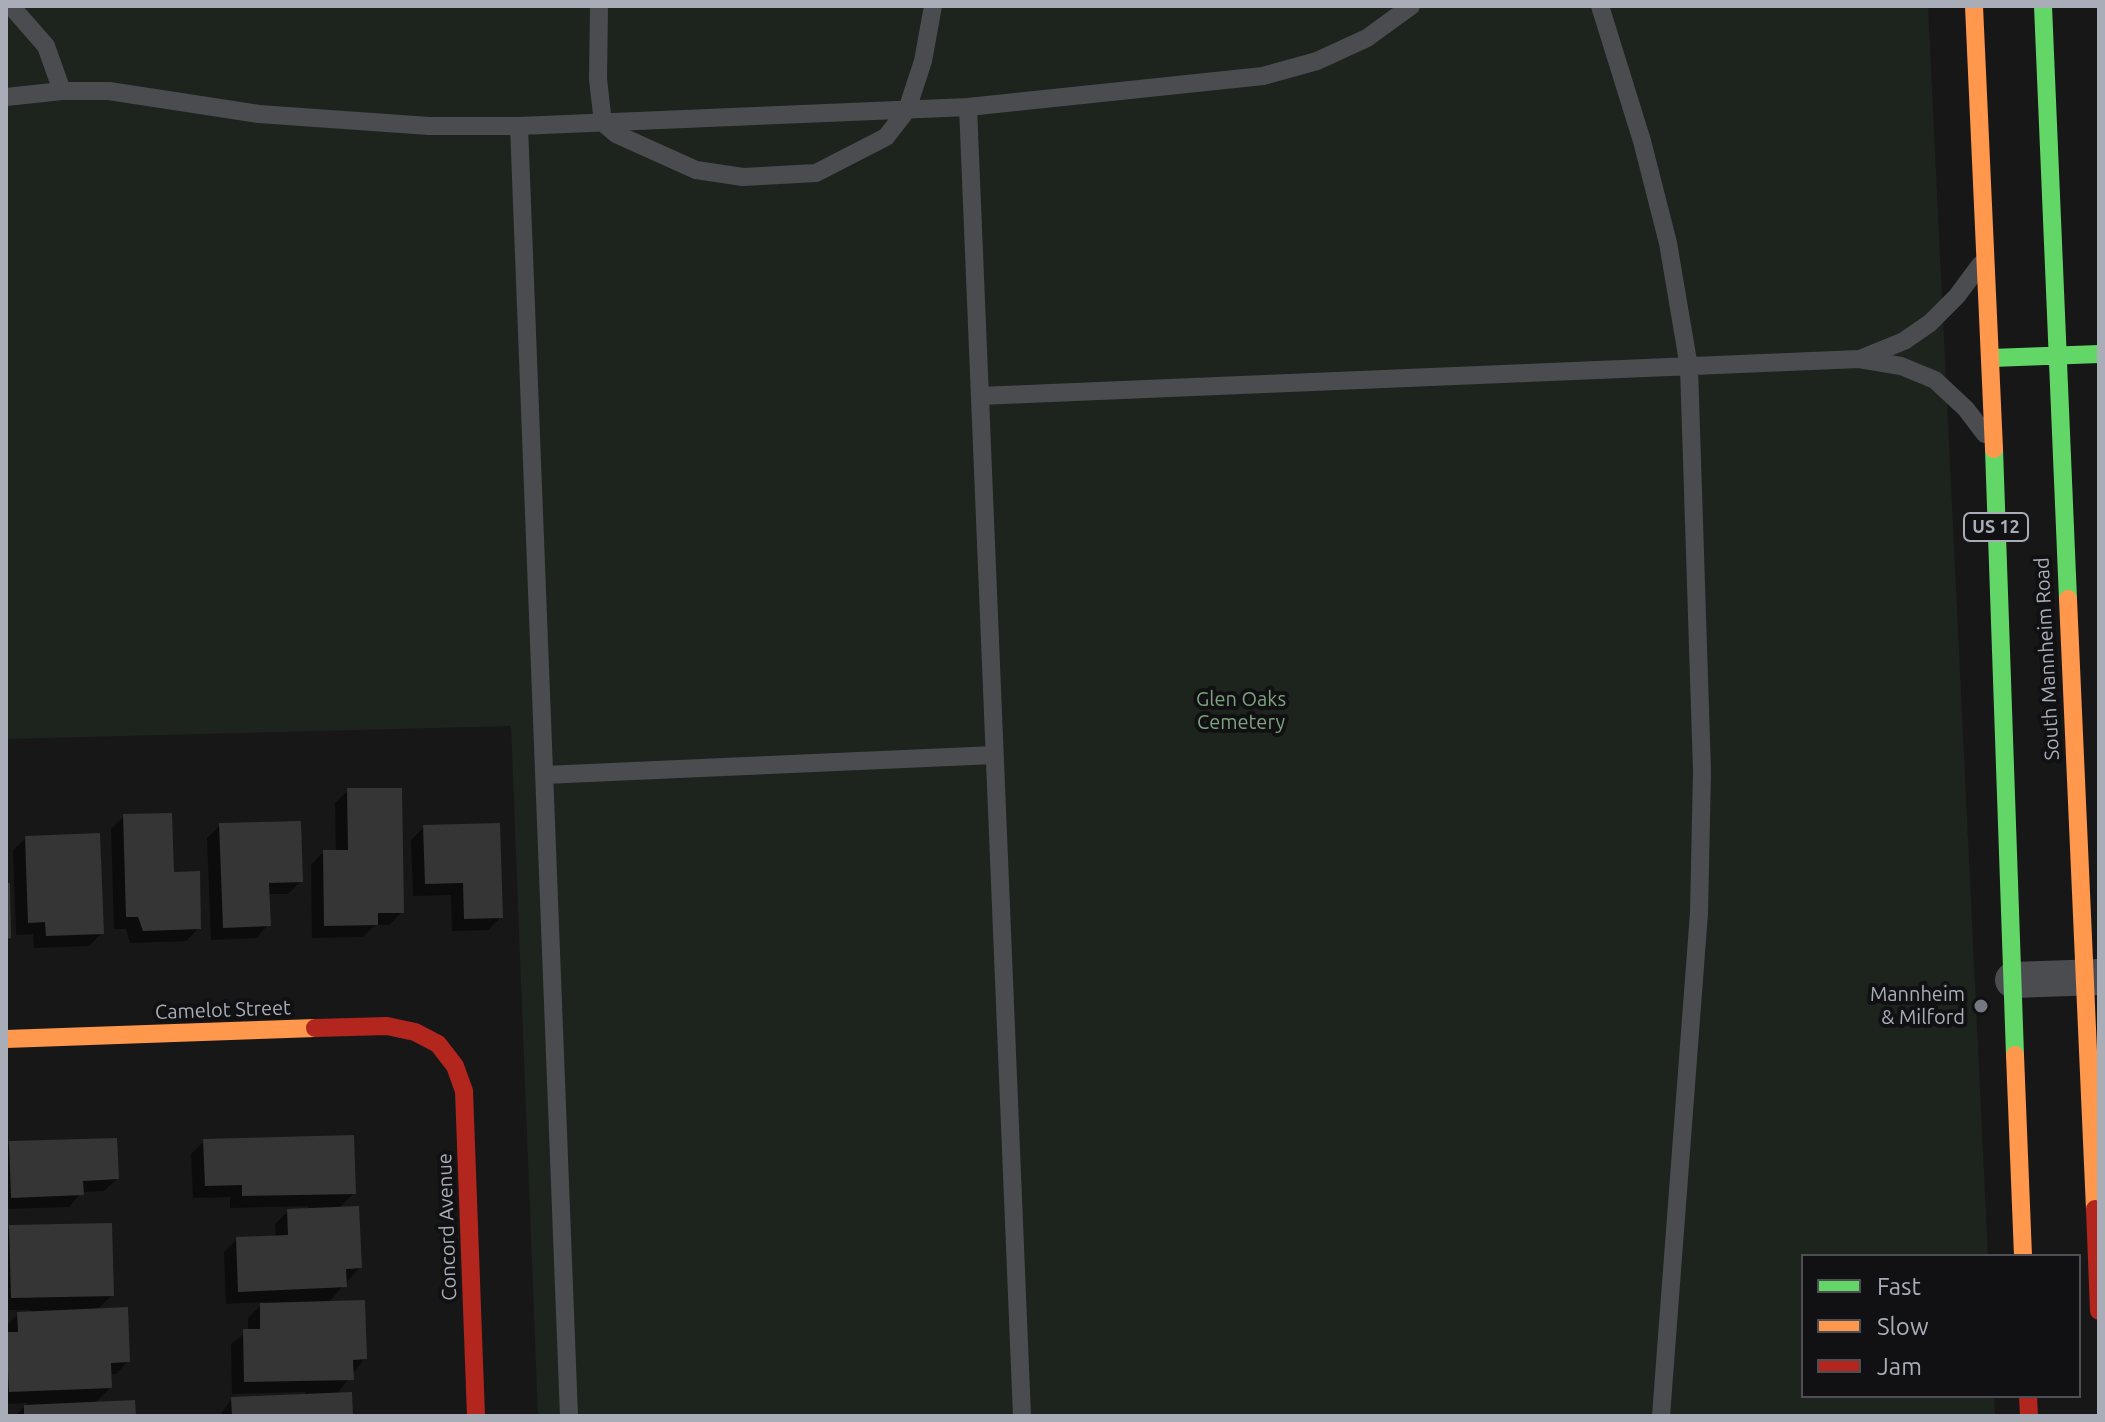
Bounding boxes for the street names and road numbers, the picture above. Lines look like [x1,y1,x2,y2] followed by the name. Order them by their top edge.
[1964,513,2028,541] road number: US 12
[2030,557,2064,761] street label: South Mannheim Road
[155,996,291,1024] street label: Camelot Street
[432,1153,462,1301] street label: Concord Avenue

